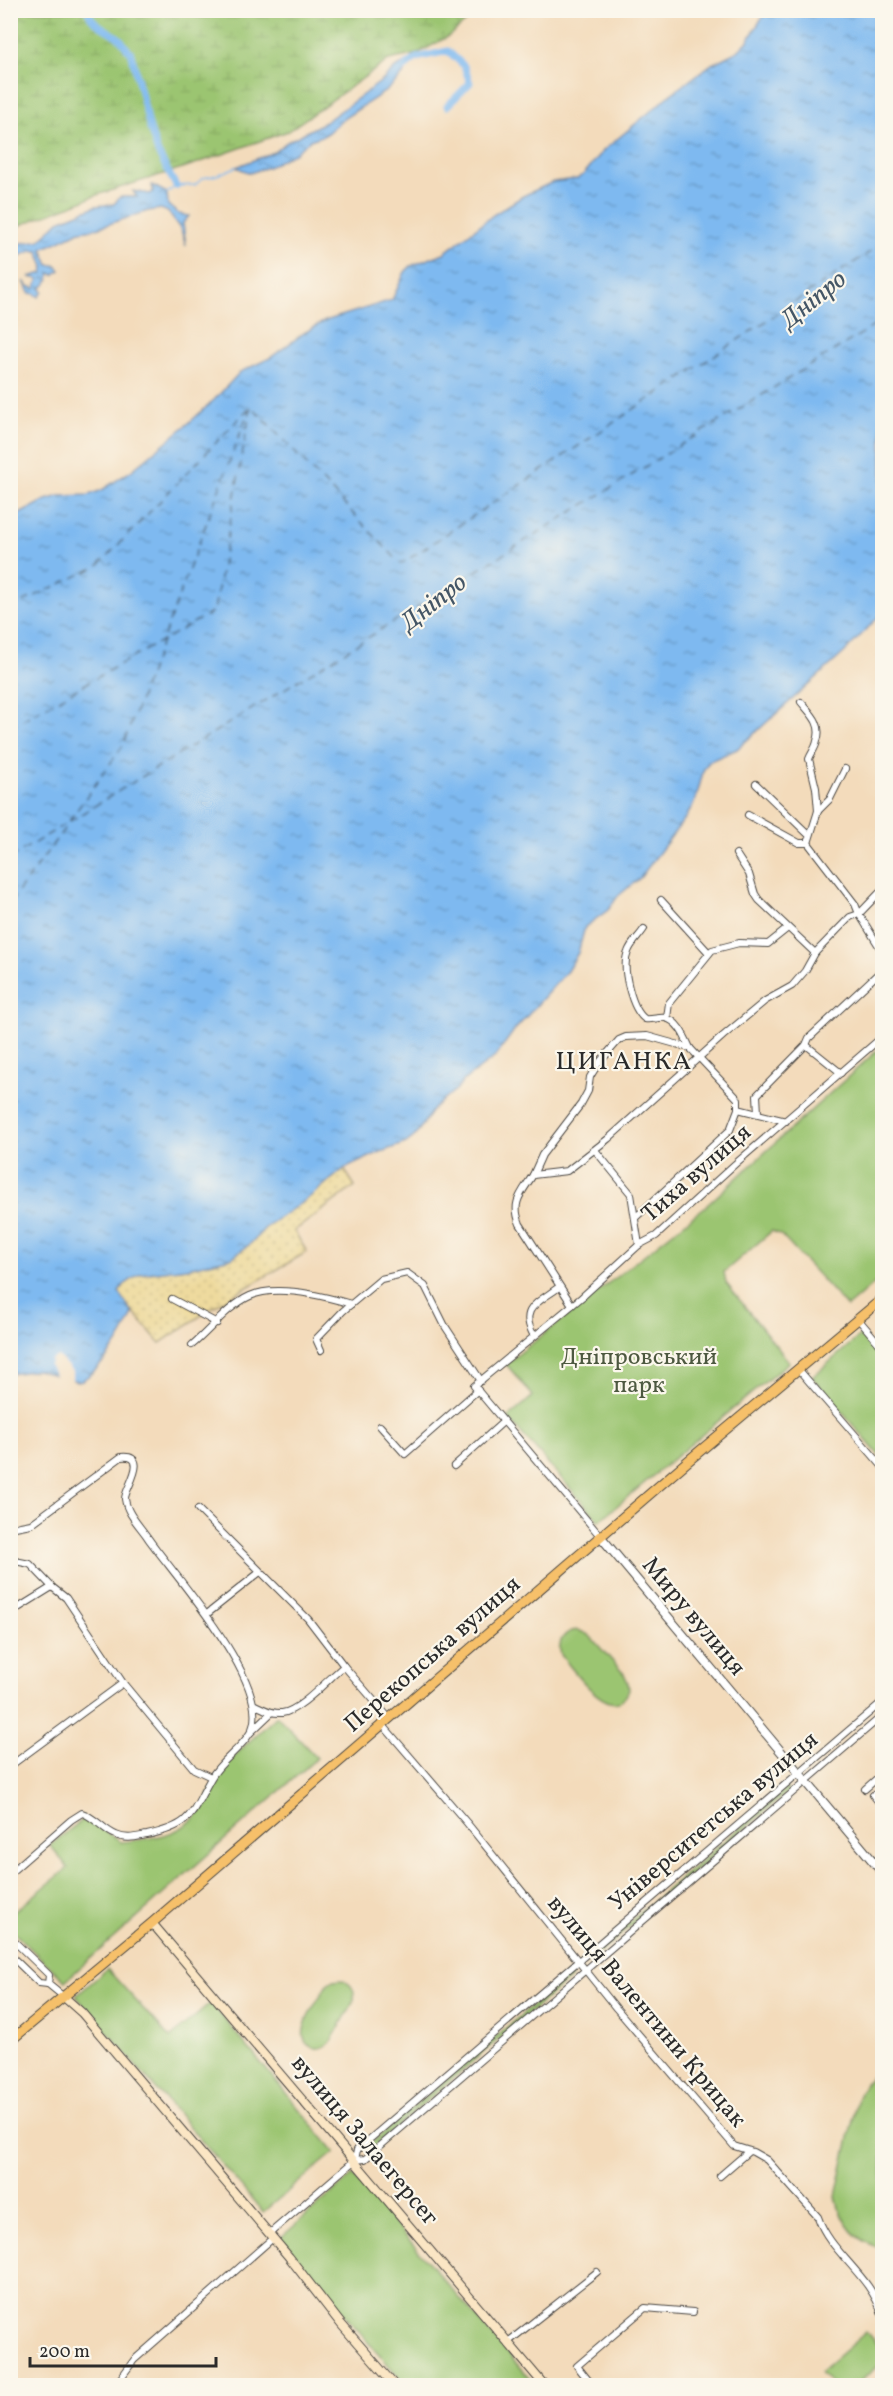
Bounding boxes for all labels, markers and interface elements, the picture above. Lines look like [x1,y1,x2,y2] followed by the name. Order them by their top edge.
[772,262,855,339] water label: Дніпро
[392,565,475,642] water label: Дніпро
[555,1044,693,1080] district label: ЦИГАНКА
[635,1117,759,1231] street label: Тиха вулиця
[561,1341,717,1403] park label: Дніпровський парк
[633,1550,753,1684] street label: Миру вулиця
[337,1569,529,1741] street label: Перекопська вулиця
[602,1724,826,1920] street label: Університетська вулиця
[538,1888,754,2136] street label: вулиця Валентини Крицак
[282,2048,446,2234] street label: вулиця Залаегерсег
[30,2330,216,2368] scale bar
[39,2340,90,2365] text: 200 m

